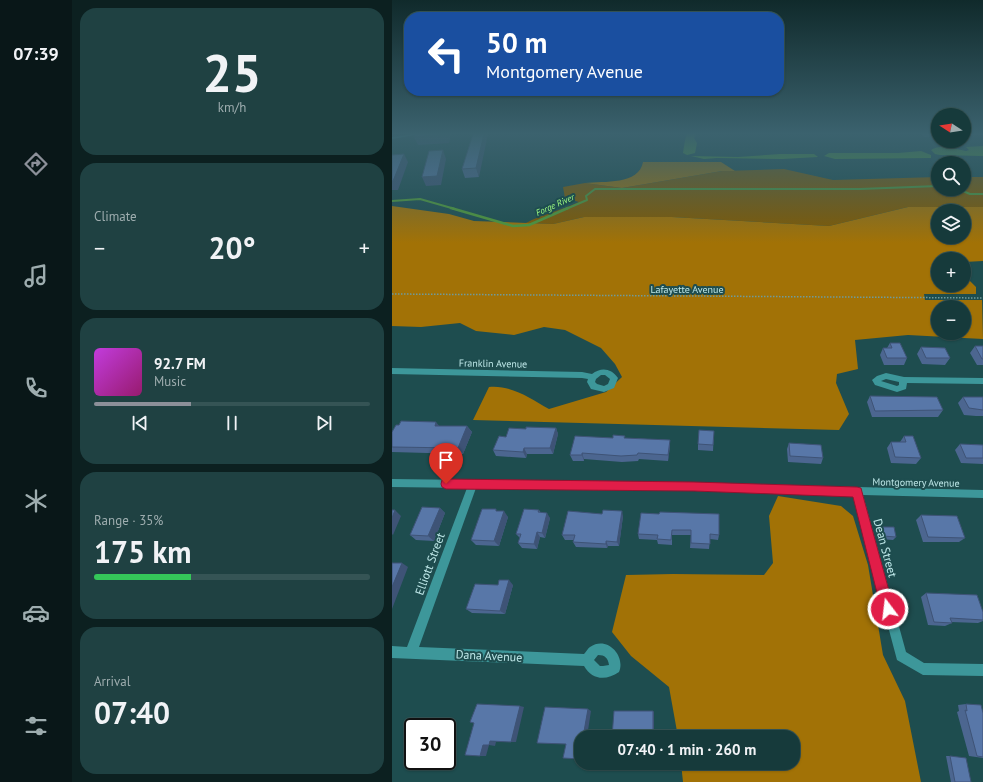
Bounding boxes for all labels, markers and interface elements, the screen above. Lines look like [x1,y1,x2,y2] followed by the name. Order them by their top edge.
[486,24,547,61] text: 50 m
[420,28,472,80] icon: left
[203,39,261,106] text: 25
[13,42,59,65] text: 07:39
[486,60,643,83] text: Montgomery Avenue
[218,99,246,116] text: km/h
[931,108,971,148] north arrow
[931,108,971,340] map controls
[22,150,50,178] icon: directions
[931,156,971,196] button: search
[534,191,577,218] water label: Forge River
[931,204,971,244] button: layers
[94,208,137,225] text: Climate
[208,228,256,267] text: 20°
[94,234,105,262] text: −
[359,234,370,262] text: +
[931,252,971,292] button: +
[22,262,50,290] icon: music
[650,283,724,296] street label: Lafayette Avenue
[931,300,971,340] button: −
[154,354,206,373] text: 92.7 FM
[459,356,527,371] street label: Franklin Avenue
[154,373,186,390] text: Music
[22,374,50,402] icon: phone
[129,412,151,434] icon: previous
[221,412,243,434] icon: pause
[313,412,335,434] icon: next
[429,443,463,484] pin
[435,449,457,471] icon: arrive
[872,475,960,490] street label: Montgomery Avenue
[22,487,50,515] icon: climate
[94,512,163,529] text: Range · 35%
[870,517,901,579] street label: Dean Street
[411,531,448,597] street label: Elliott Street
[94,532,192,571] text: 175 km
[867,588,909,630] position arrow
[22,599,50,627] icon: car
[455,646,523,665] street label: Dana Avenue
[94,673,130,690] text: Arrival
[94,693,170,732] text: 07:40
[22,712,50,740] icon: filters
[404,718,456,770] speed limit sign: 30
[618,740,756,759] text: 07:40 · 1 min · 260 m

